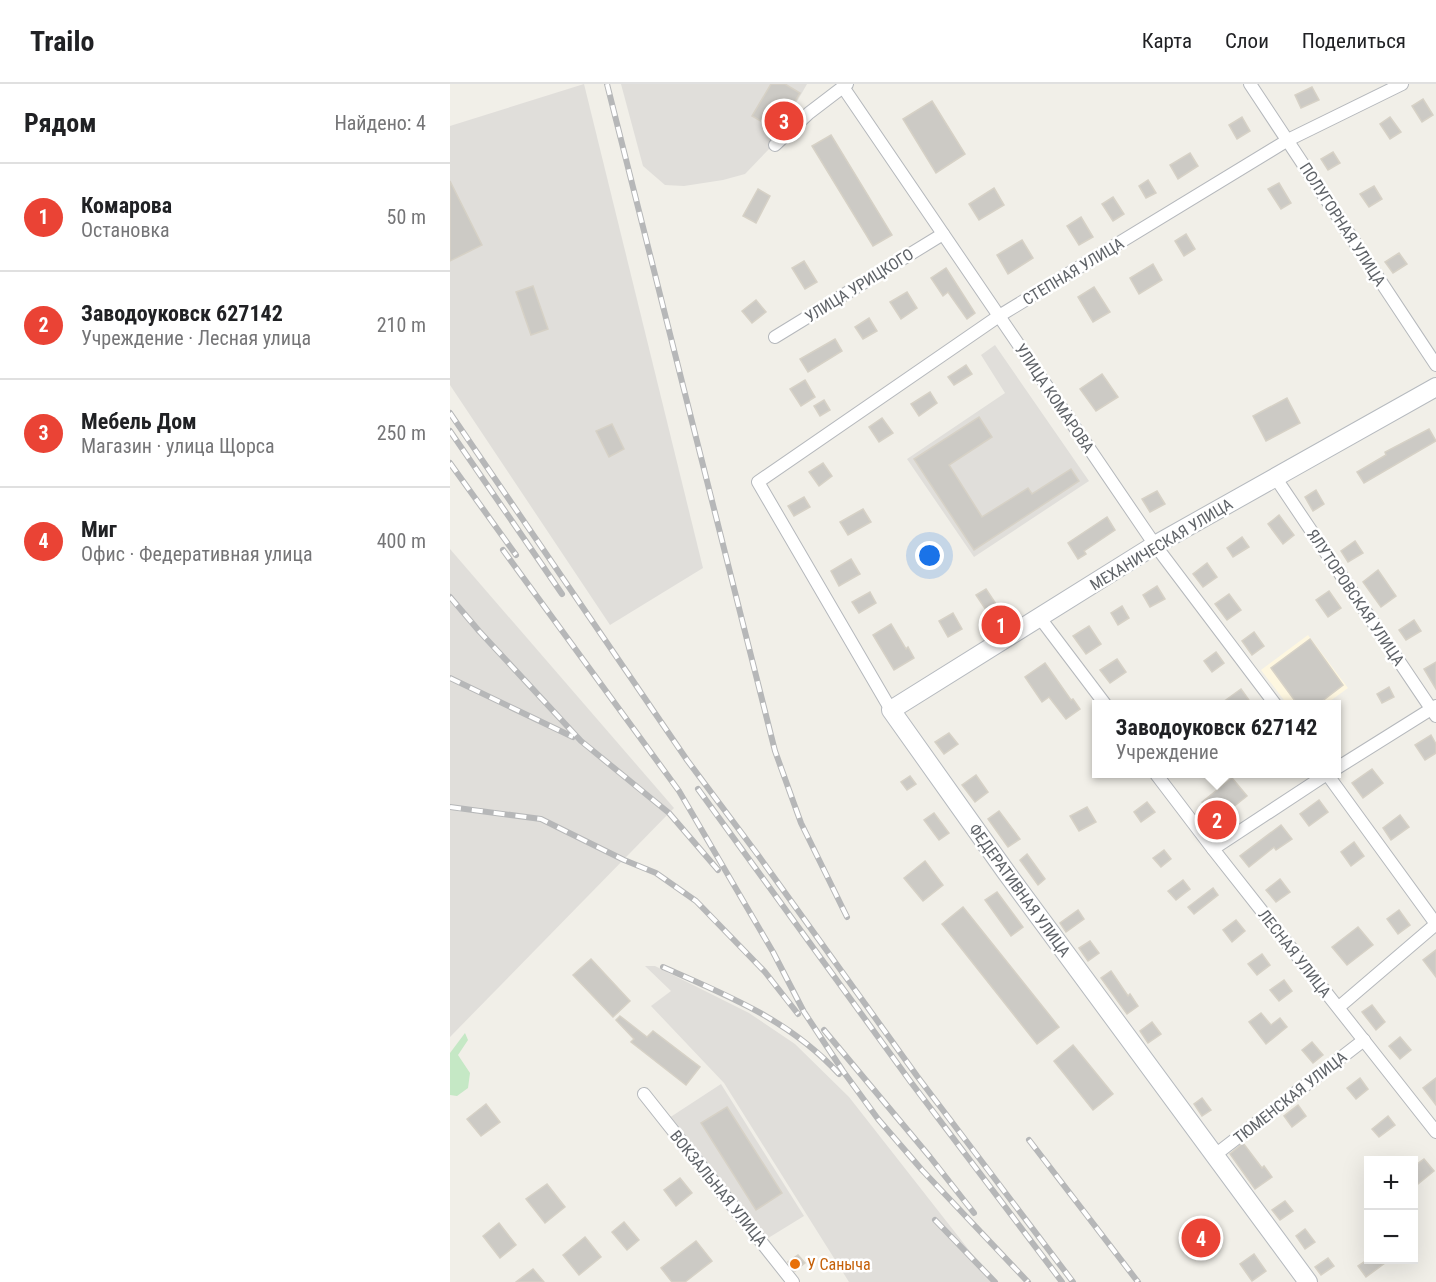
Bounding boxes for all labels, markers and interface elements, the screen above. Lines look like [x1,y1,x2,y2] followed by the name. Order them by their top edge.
[30,25,94,58] text: Trailo
[1142,29,1192,53] text: Карта
[1225,29,1269,53] text: Слои
[1302,29,1406,53] text: Поделиться
[764,99,804,144] pin: 3
[24,108,96,138] text: Рядом
[334,111,426,135] text: Найдено: 4
[1296,159,1390,290] street label: ПОЛУГОРНАЯ УЛИЦА
[81,193,172,218] text: Комарова
[38,205,49,229] text: 1
[387,205,426,229] text: 50 m
[81,218,170,242] text: Остановка
[1019,234,1127,309] street label: СТЕПНАЯ УЛИЦА
[801,244,917,326] street label: УЛИЦА УРИЦКОГО
[81,301,283,326] text: Заводоуковск 627142
[38,313,49,337] text: 2
[377,313,426,337] text: 210 m
[81,326,311,350] text: Учреждение · Лесная улица
[1011,340,1098,456] street label: УЛИЦА КОМАРОВА
[81,409,197,434] text: Мебель Дом
[38,421,49,445] text: 3
[377,421,426,445] text: 250 m
[81,434,275,458] text: Магазин · улица Щорса
[1087,494,1236,595] street label: МЕХАНИЧЕСКАЯ УЛИЦА
[81,517,117,542] text: Миг
[1303,525,1408,669] street label: ЯЛУТОРОВСКАЯ УЛИЦА
[38,529,49,553] text: 4
[377,529,426,553] text: 400 m
[915,541,944,570] your location
[81,542,313,566] text: Офис · Федеративная улица
[982,602,1020,648] pin: 1
[1092,700,1341,778] popup
[1116,715,1317,740] text: Заводоуковск 627142
[1116,740,1218,764] text: Учреждение
[1198,798,1236,842] pin: 2
[965,820,1074,961] street label: ФЕДЕРАТИВНАЯ УЛИЦА
[1254,905,1335,1001] street label: ЛЕСНАЯ УЛИЦА
[1230,1047,1351,1147] street label: ТЮМЕНСКАЯ УЛИЦА
[666,1127,771,1250] street label: ВОКЗАЛЬНАЯ УЛИЦА
[1364,1156,1418,1264] map controls
[1364,1156,1418,1210] button: +
[1364,1210,1418,1264] button: −
[1182,1216,1221,1260] pin: 4
[807,1255,871,1274] place label: У Саныча
[788,1257,802,1271] marker: У Саныча

